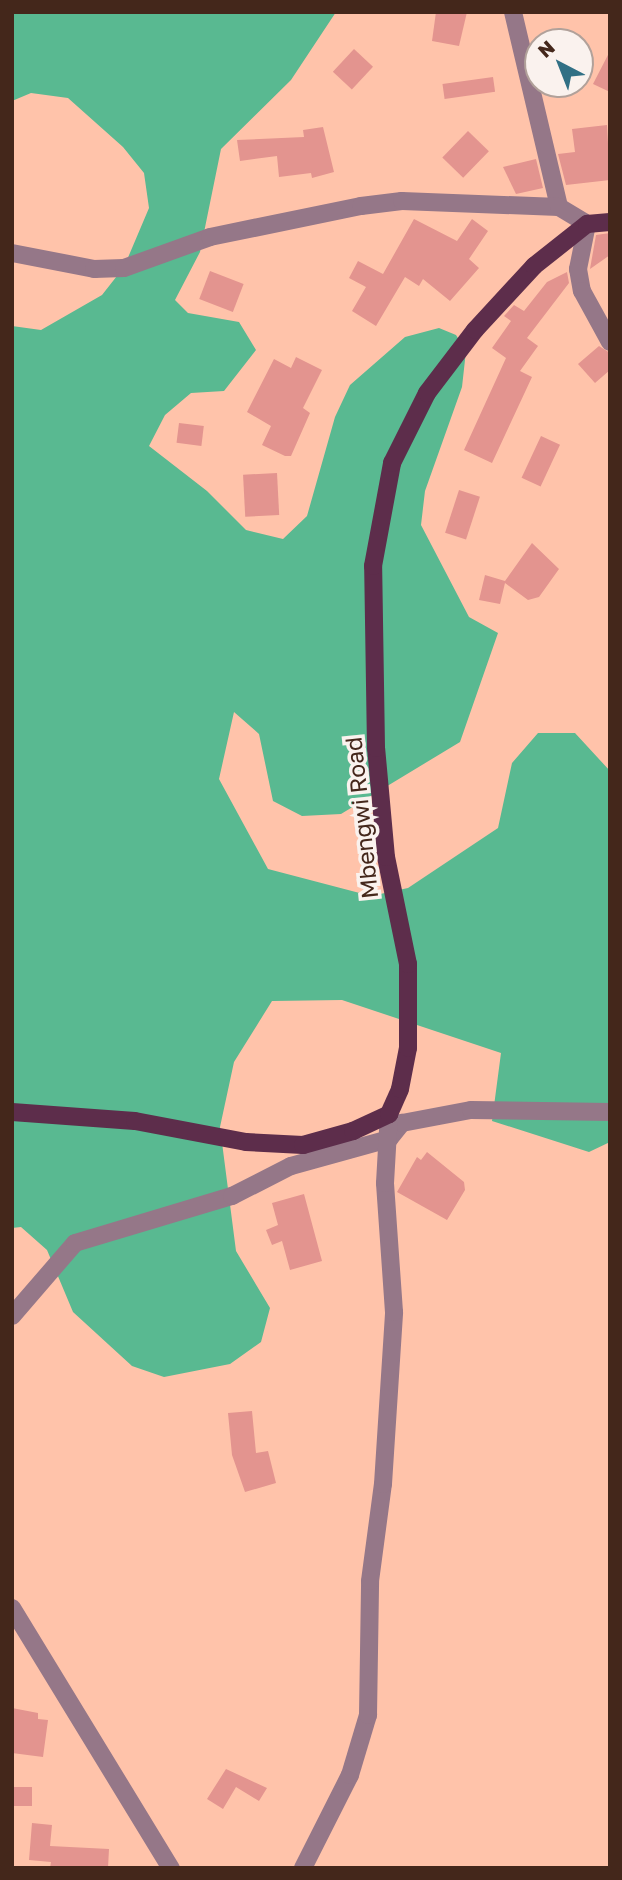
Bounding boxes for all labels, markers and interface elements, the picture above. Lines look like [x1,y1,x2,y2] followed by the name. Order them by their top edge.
[524,28,594,98] north arrow
[533,35,559,62] text: N
[339,736,383,900] street label: Mbengwi Road

